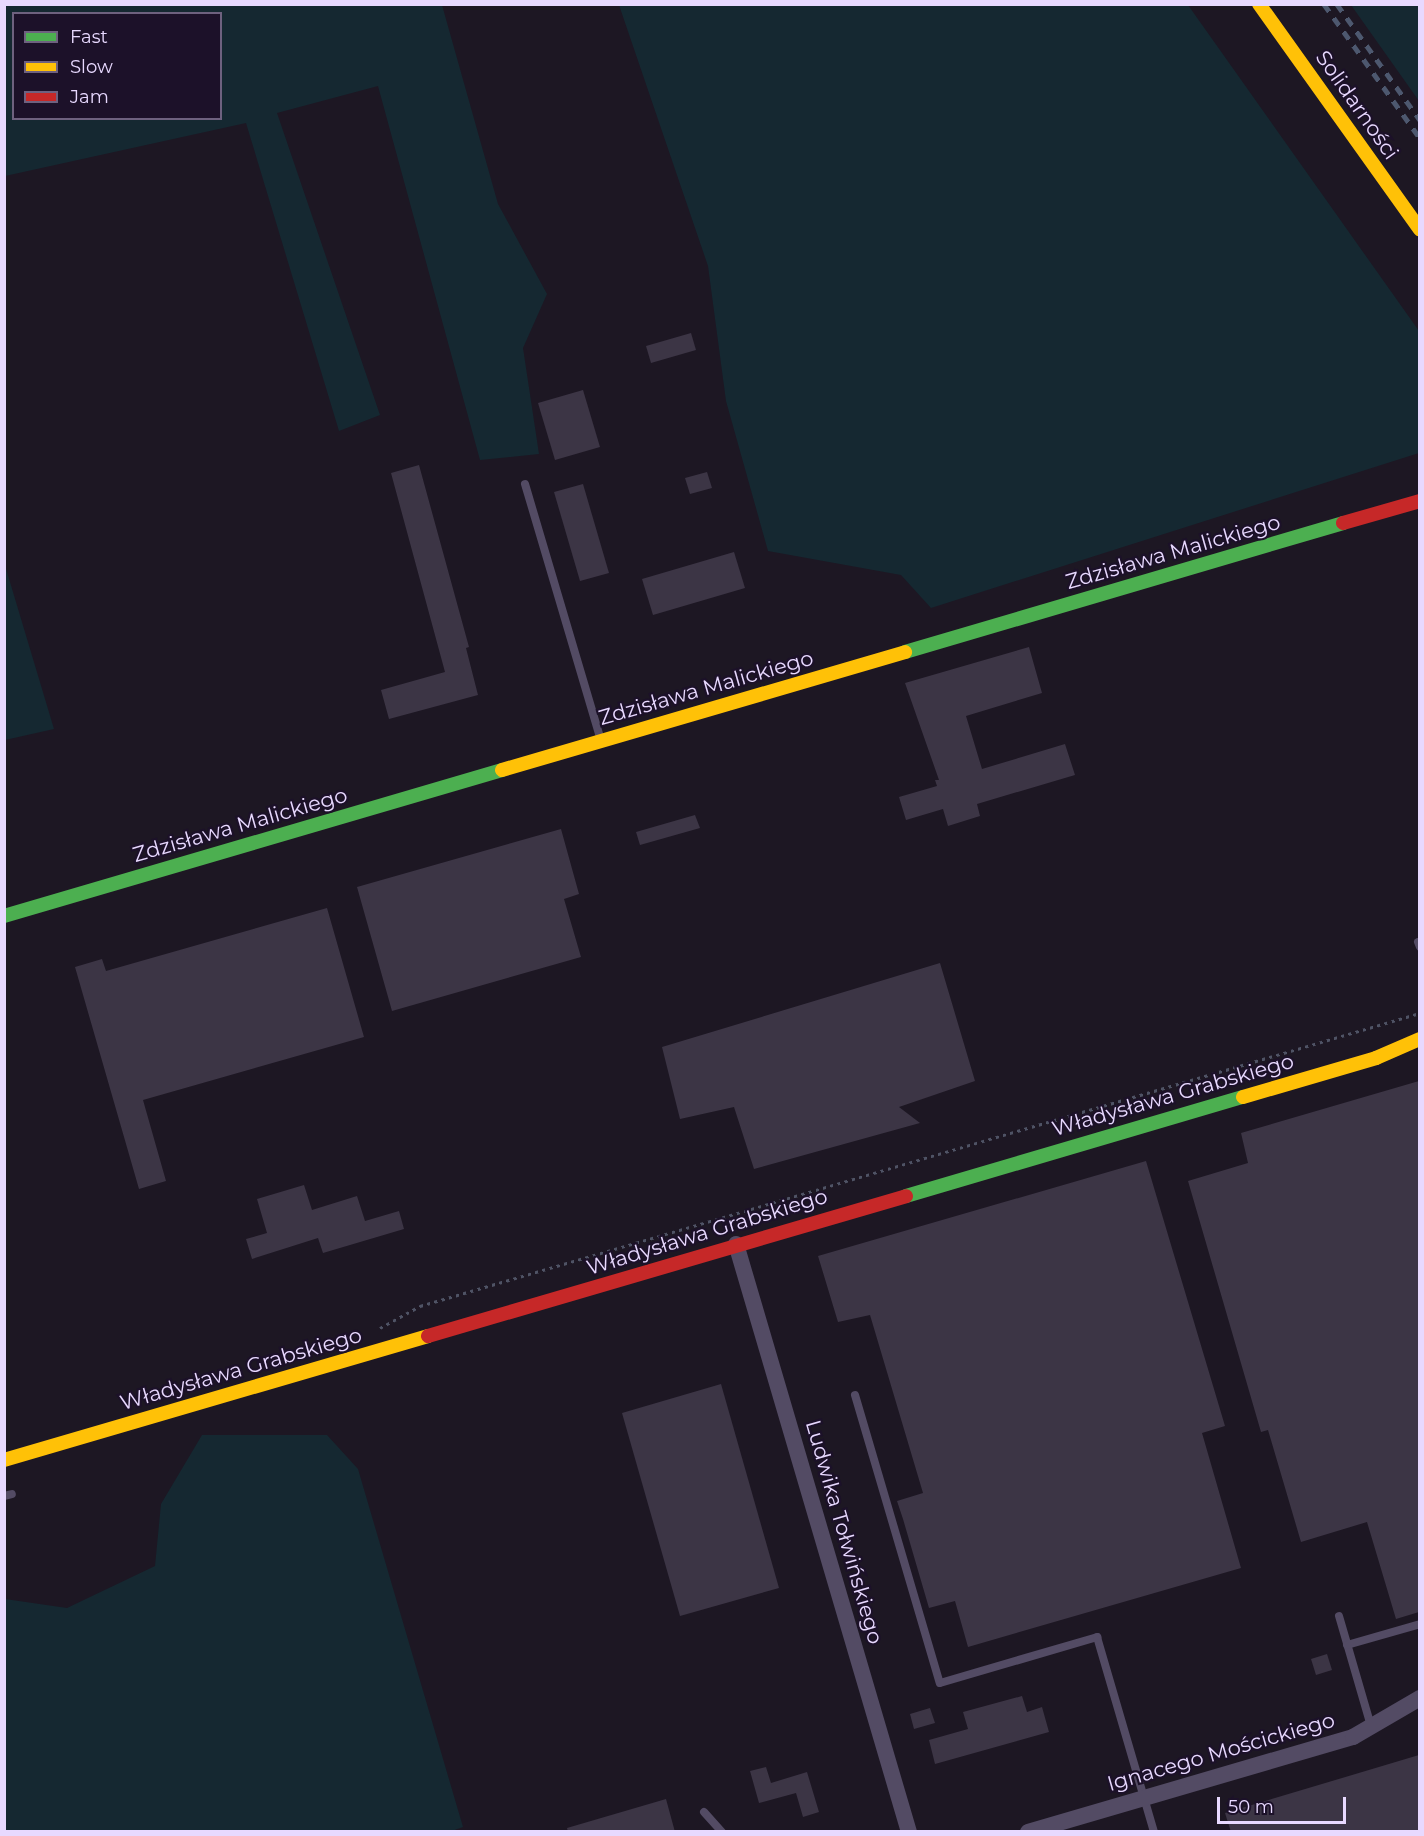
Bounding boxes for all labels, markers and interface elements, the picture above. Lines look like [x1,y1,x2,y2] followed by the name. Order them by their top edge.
[12,12,222,120] legend
[70,26,108,48] text: Fast
[1310,46,1404,164] street label: Solidarności
[70,56,113,78] text: Slow
[70,86,109,108] text: Jam
[1063,509,1283,595] street label: Zdzisława Malickiego
[596,645,816,731] street label: Zdzisława Malickiego
[130,782,350,868] street label: Zdzisława Malickiego
[1049,1048,1297,1142] street label: Władysława Grabskiego
[584,1183,830,1281] street label: Władysława Grabskiego
[117,1322,365,1416] street label: Władysława Grabskiego
[800,1417,888,1647] street label: Ludwika Tołwińskiego
[1104,1707,1338,1797] street label: Ignacego Mościckiego
[1220,1785,1349,1823] scale bar
[1228,1796,1274,1818] text: 50 m

